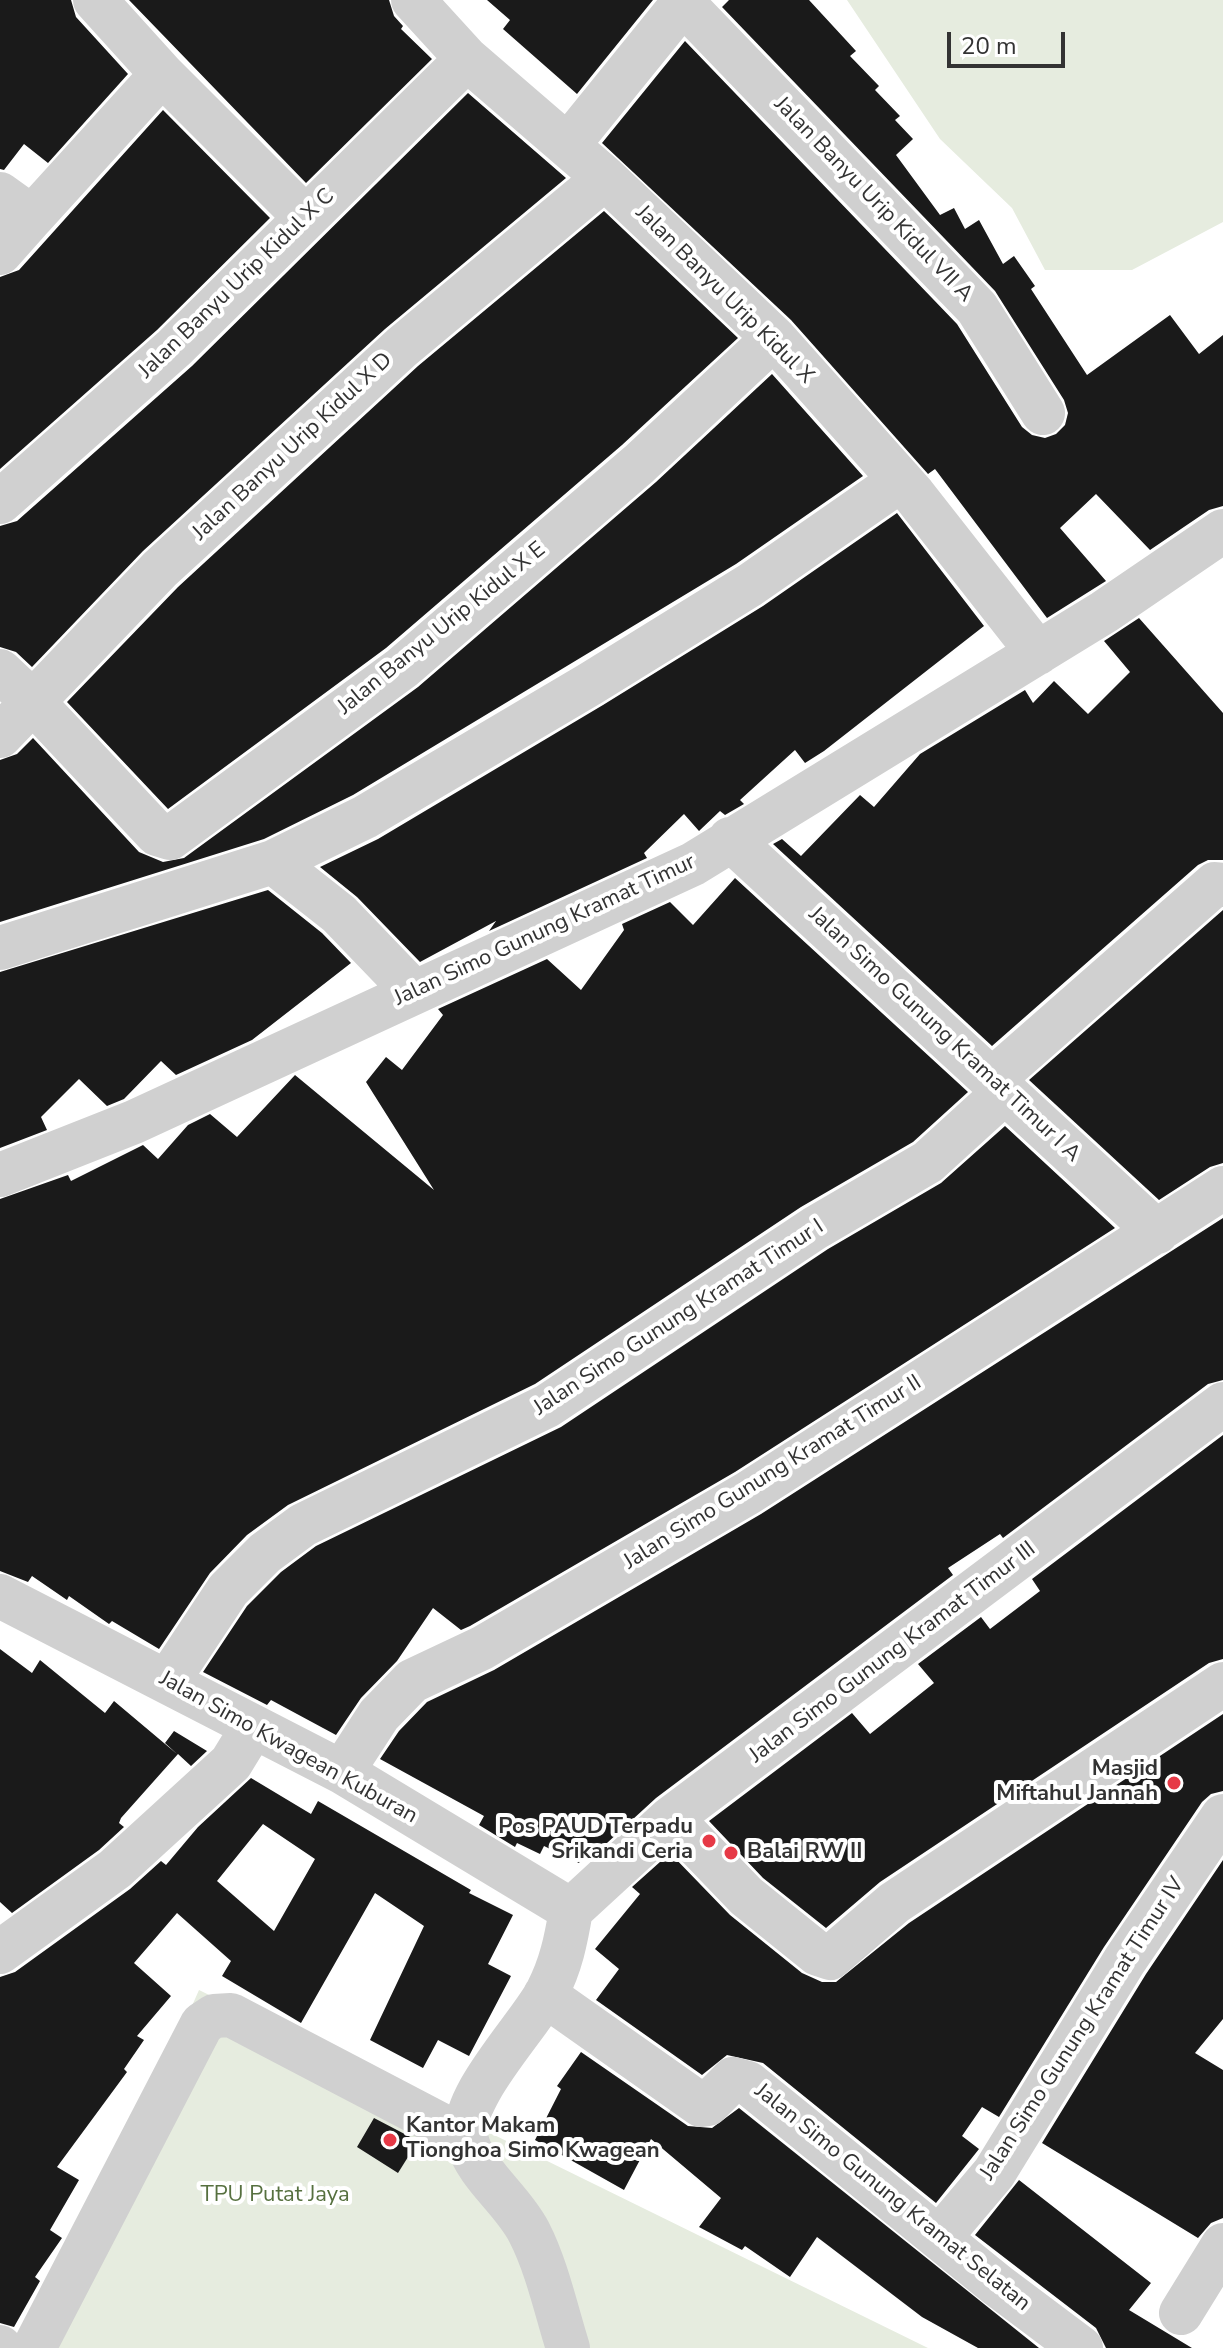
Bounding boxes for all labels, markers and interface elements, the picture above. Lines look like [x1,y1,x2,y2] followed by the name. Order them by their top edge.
[951,16,1069,66] scale bar
[961,30,1017,62] text: 20 m
[768,92,978,308] street label: Jalan Banyu Urip Kidul VII A
[134,184,340,384] street label: Jalan Banyu Urip Kidul X C
[629,200,819,390] street label: Jalan Banyu Urip Kidul X
[188,348,398,546] street label: Jalan Banyu Urip Kidul X D
[333,537,551,721] street label: Jalan Banyu Urip Kidul X E
[390,850,700,1012] street label: Jalan Simo Gunung Kramat Timur
[803,902,1085,1168] street label: Jalan Simo Gunung Kramat Timur I A
[529,1214,829,1422] street label: Jalan Simo Gunung Kramat Timur I
[619,1370,927,1576] street label: Jalan Simo Gunung Kramat Timur II
[745,1537,1041,1769] street label: Jalan Simo Gunung Kramat Timur III
[154,1666,422,1830] street label: Jalan Simo Kwagean Kuburan
[996,1757,1158,1808] place label: Masjid Miftahul Jannah
[1165,1774,1183,1792] marker: Masjid Miftahul Jannah
[498,1815,693,1866] place label: Pos PAUD Terpadu Srikandi Ceria
[700,1832,718,1850] marker: Pos PAUD Terpadu Srikandi Ceria
[747,1840,862,1866] place label: Balai RW II
[722,1844,740,1862] marker: Balai RW II
[975,1873,1191,2185] street label: Jalan Simo Gunung Kramat Timur IV
[749,2079,1035,2317] street label: Jalan Simo Gunung Kramat Selatan
[406,2114,660,2166] place label: Kantor Makam Tionghoa Simo Kwagean
[381,2131,399,2149] marker: Kantor Makam Tionghoa Simo Kwagean
[200,2183,350,2209] park label: TPU Putat Jaya

